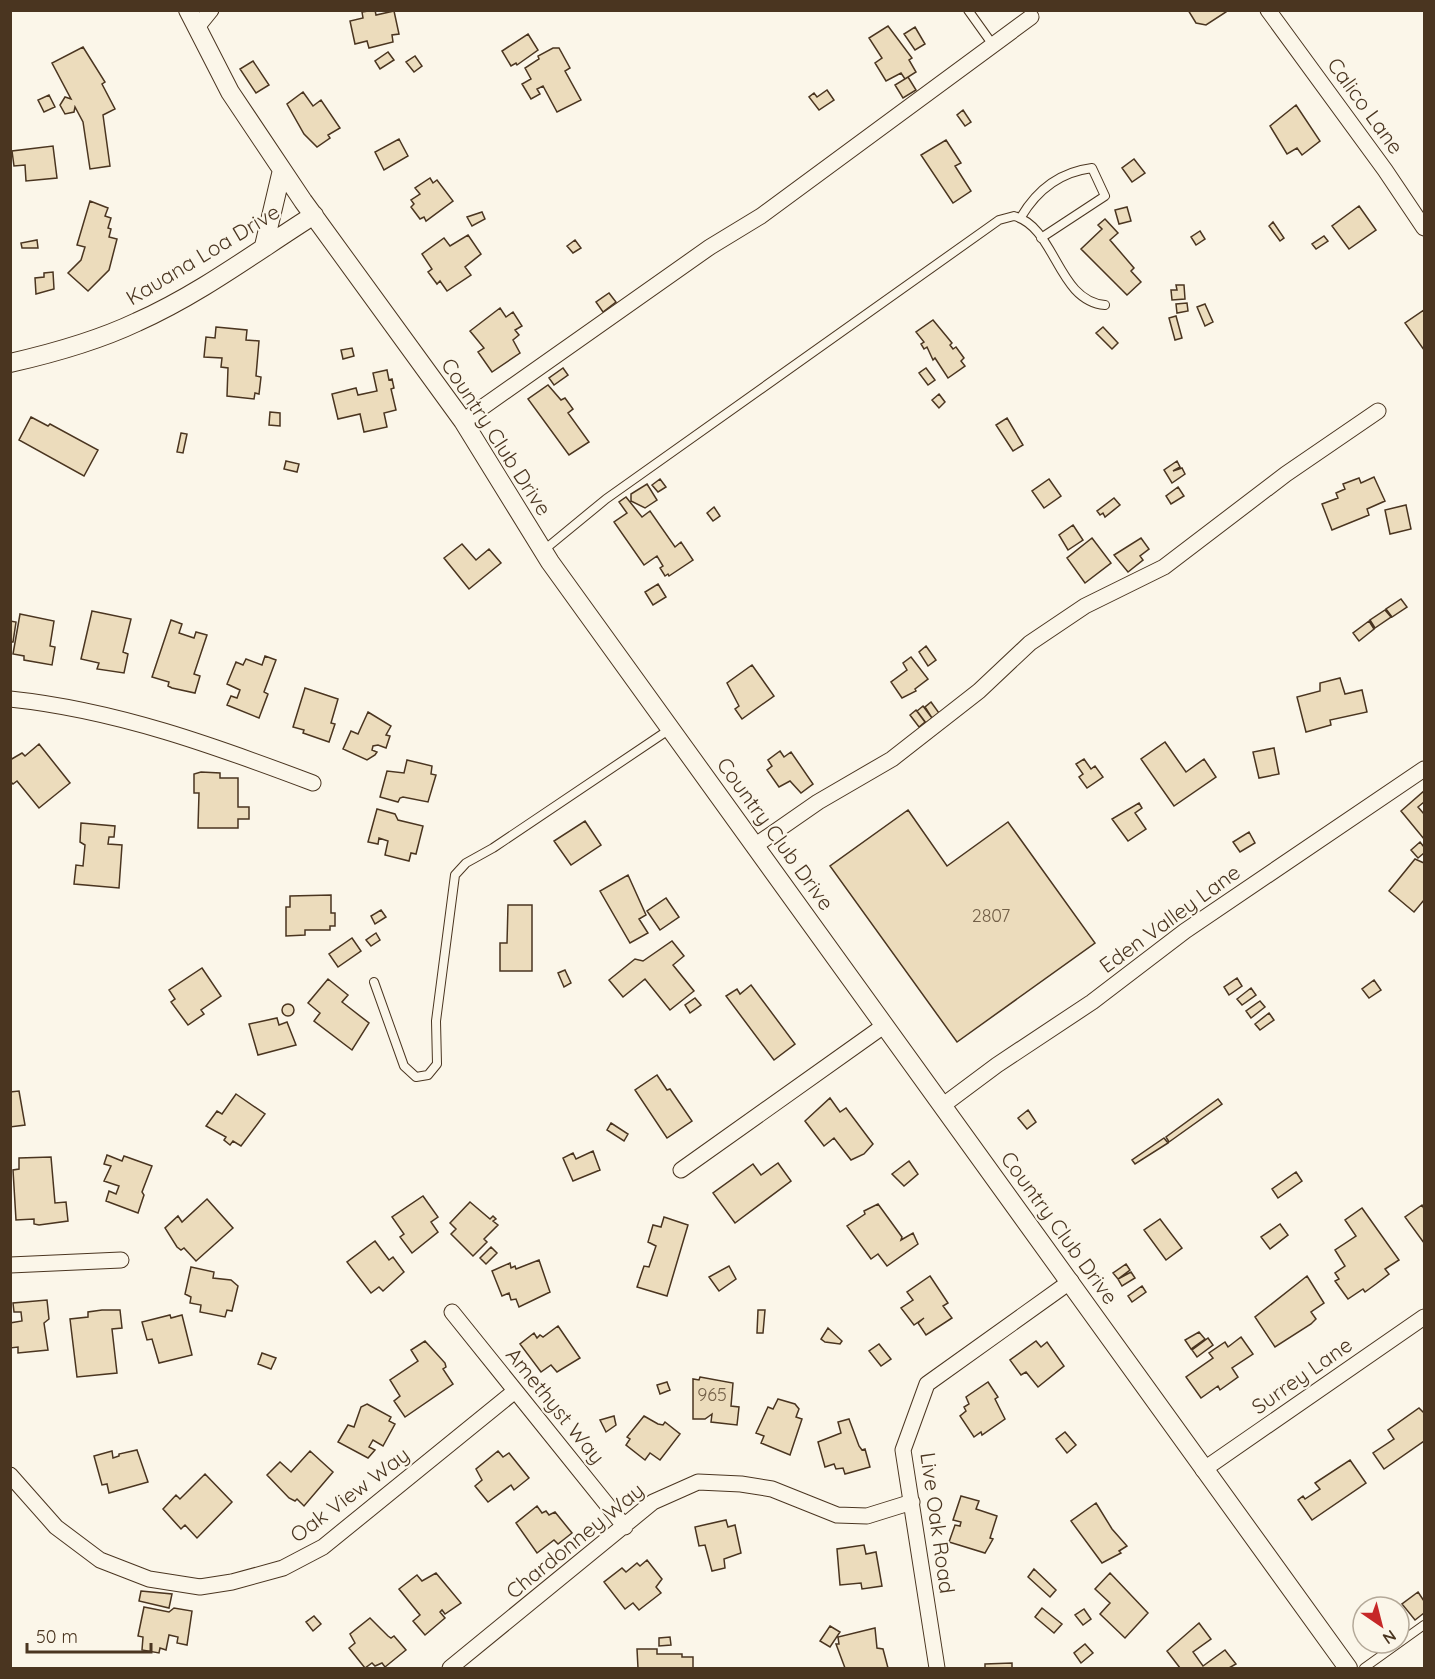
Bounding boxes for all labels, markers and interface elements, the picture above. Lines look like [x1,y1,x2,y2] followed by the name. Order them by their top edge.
[1322,52,1410,159] street label: Calico Lane
[121,198,284,310] street label: Kauana Loa Drive
[436,353,558,520] street label: Country Club Drive
[712,752,840,915] street label: Country Club Drive
[1094,858,1245,978] street label: Eden Valley Lane
[972,904,1010,927] house number: 2807
[996,1146,1124,1309] street label: Country Club Drive
[1246,1331,1357,1419] street label: Surrey Lane
[501,1342,611,1469] street label: Amethyst Way
[697,1383,727,1406] house number: 965
[285,1441,414,1547] street label: Oak View Way
[915,1451,961,1595] street label: Live Oak Road
[500,1477,649,1604] street label: Chardonney Way
[1351,1595,1411,1655] north arrow
[27,1616,152,1654] scale bar
[36,1625,78,1648] text: 50 m
[1379,1626,1400,1649] text: N

